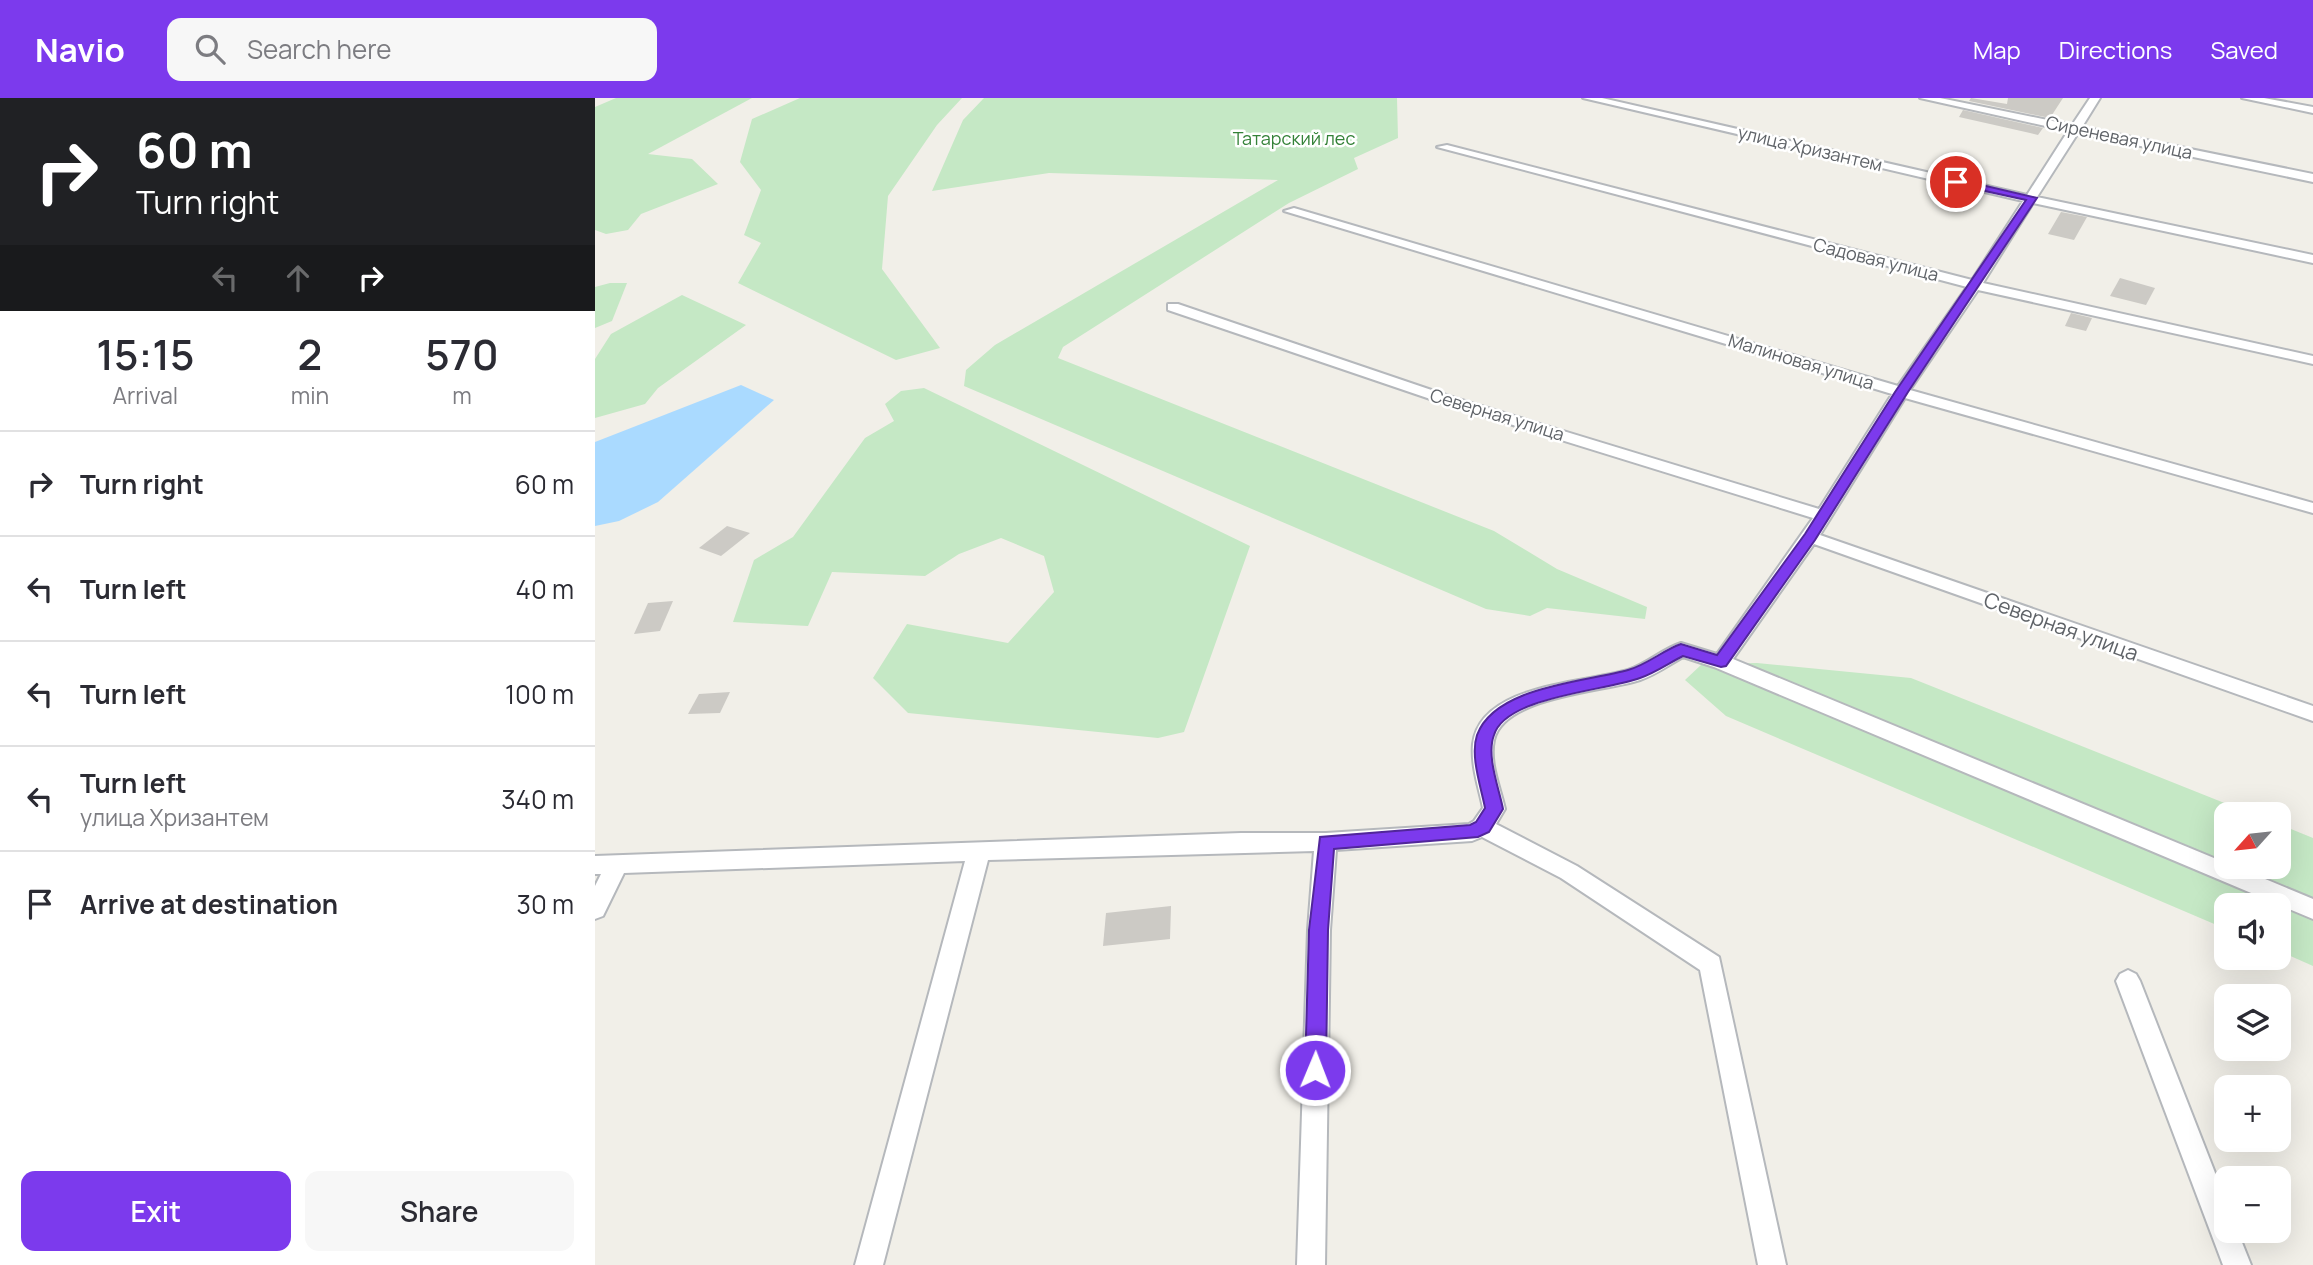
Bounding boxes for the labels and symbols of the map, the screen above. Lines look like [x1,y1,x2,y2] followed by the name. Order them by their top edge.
[2044,110,2195,164] street label: Сиреневая улица
[1736,120,1885,176] street label: улица Хризантем
[1233,126,1355,150] park label: Татарский лес
[1926,152,1986,212] pin
[1811,232,1941,286] street label: Садовая улица
[1726,327,1877,395] street label: Малиновая улица
[1427,382,1567,446] street label: Северная улица
[1980,585,2142,667] street label: Северная улица
[2214,802,2291,878] north arrow
[1278,1033,1352,1107] position arrow

